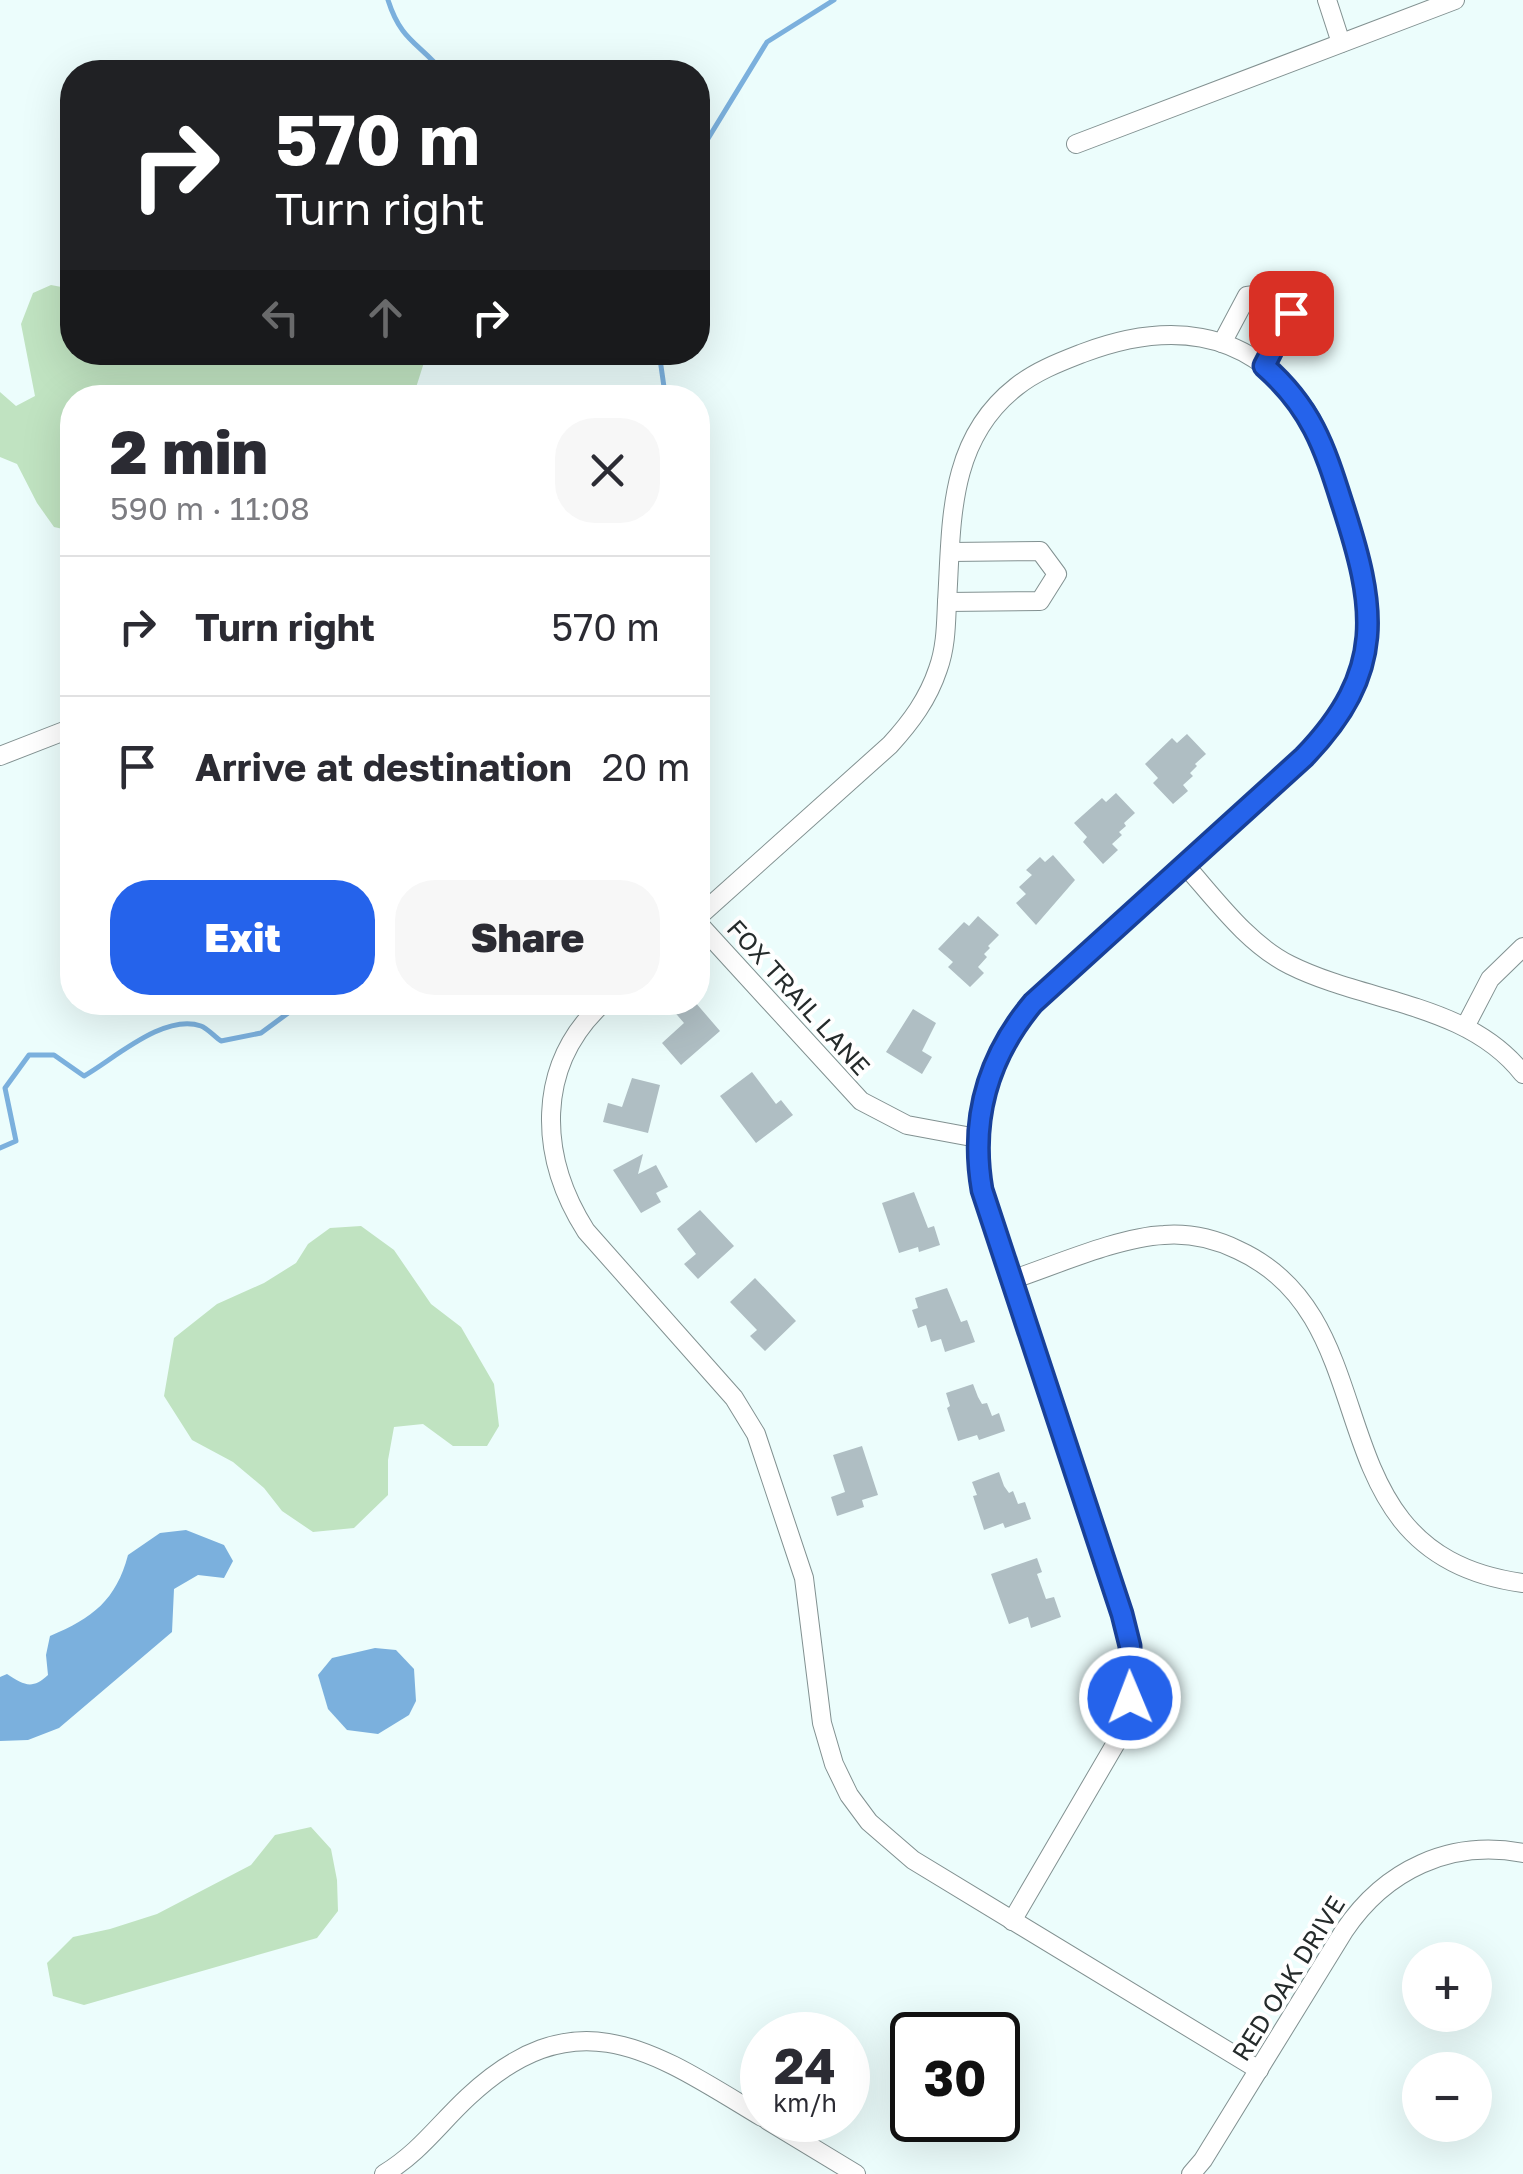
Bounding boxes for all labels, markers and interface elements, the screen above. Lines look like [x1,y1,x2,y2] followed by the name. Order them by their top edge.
[275,96,480,180] text: 570 m
[110,100,240,230] icon: right
[275,181,485,235] text: Turn right
[1249,271,1334,356] pin
[1264,286,1319,341] icon: arrive
[253,290,308,345] icon: left
[358,290,413,345] icon: ahead
[463,290,518,345] icon: right
[110,415,268,487] text: 2 min
[555,418,660,523] button: close
[110,489,310,527] text: 590 m · 11:08
[110,599,165,654] icon: right
[195,604,375,649] text: Turn right
[551,604,660,649] text: 570 m
[110,739,165,794] icon: arrive
[195,744,572,789] text: Arrive at destination
[602,744,690,789] text: 20 m
[110,880,375,995] button: Exit
[395,880,660,995] button: Share
[721,913,877,1081] street label: FOX TRAIL LANE
[1078,1646,1182,1750] position arrow
[1225,1890,1351,2066] street label: RED OAK DRIVE
[1402,1942,1492,2142] map controls
[1402,1942,1492,2032] button: +
[890,2012,1020,2142] speed limit sign: 30
[774,2035,836,2095] text: 24
[1402,2052,1492,2142] button: −
[773,2087,837,2118] text: km/h

